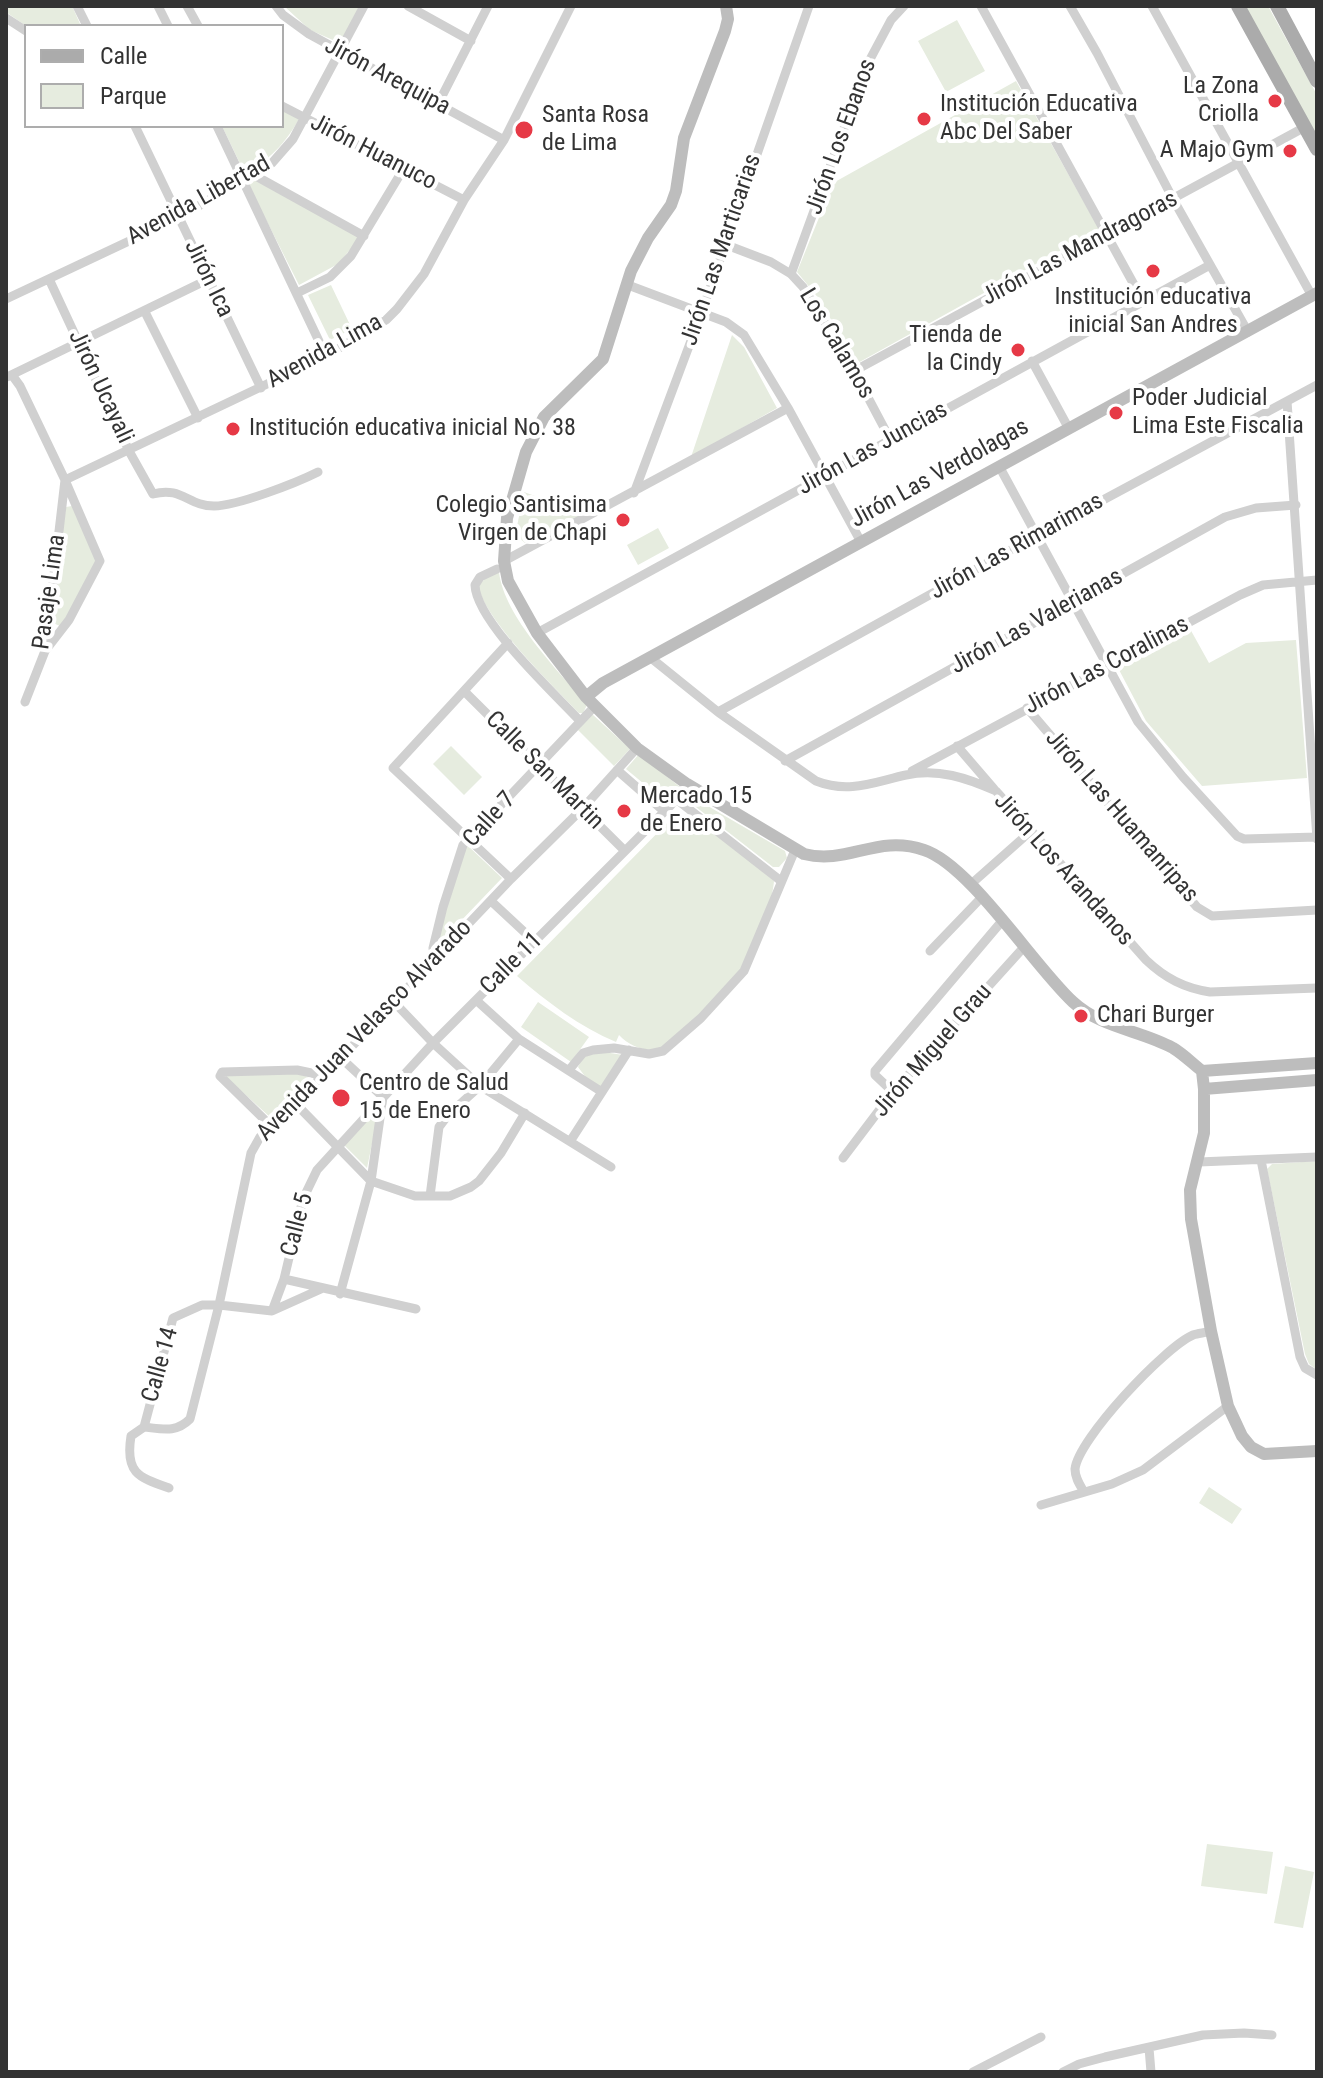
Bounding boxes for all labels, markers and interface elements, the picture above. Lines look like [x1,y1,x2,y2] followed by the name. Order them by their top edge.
[24,24,284,128] legend
[319,32,455,122] street label: Jirón Arequipa
[100,42,147,70] text: Calle
[801,55,883,219] street label: Jirón Los Ebanos
[1183,73,1259,129] place label: La Zona Criolla
[100,82,167,110] text: Parque
[940,91,1138,147] place label: Institución Educativa Abc Del Saber
[1266,92,1284,110] marker: La Zona Criolla
[542,102,649,158] place label: Santa Rosa de Lima
[305,109,441,197] street label: Jirón Huanuco
[915,110,933,128] marker: Institución Educativa Abc Del Saber
[513,119,535,141] marker: Santa Rosa de Lima
[1160,137,1274,165] place label: A Majo Gym
[1281,142,1299,160] marker: A Majo Gym
[122,150,276,252] street label: Avenida Libertad
[676,150,768,350] street label: Jirón Las Marticarias
[977,185,1183,313] street label: Jirón Las Mandragoras
[177,236,239,322] street label: Jirón Ica
[1144,262,1162,280] marker: Institución educativa inicial San Andres
[792,284,880,404] street label: Los Calamos
[1054,284,1252,340] place label: Institución educativa inicial San Andres
[262,309,388,395] street label: Avenida Lima
[909,322,1002,378] place label: Tienda de la Cindy
[61,326,139,448] street label: Jirón Ucayali
[1009,341,1027,359] marker: Tienda de la Cindy
[1132,385,1304,441] place label: Poder Judicial Lima Este Fiscalia
[793,396,953,502] street label: Jirón Las Juncias
[1107,404,1125,422] marker: Poder Judicial Lima Este Fiscalia
[846,413,1034,535] street label: Jirón Las Verdolagas
[249,415,576,443] place label: Institución educativa inicial No. 38
[224,420,242,438] marker: Institución educativa inicial No. 38
[925,487,1109,607] street label: Jirón Las Rimarimas
[435,492,607,548] place label: Colegio Santisima Virgen de Chapi
[614,511,632,529] marker: Colegio Santisima Virgen de Chapi
[28,533,72,651] street label: Pasaje Lima
[946,563,1128,681] street label: Jirón Las Valerianas
[1020,611,1194,721] street label: Jirón Las Coralinas
[479,706,609,836] street label: Calle San Martin
[1038,725,1204,909] street label: Jirón Las Huamanripas
[640,783,752,839] place label: Mercado 15 de Enero
[458,786,522,854] street label: Calle 7
[987,788,1139,952] street label: Jirón Los Arandanos
[615,802,633,820] marker: Mercado 15 de Enero
[252,914,478,1148] street label: Avenida Juan Velasco Alvarado
[475,927,549,1001] street label: Calle 11
[867,979,999,1123] street label: Jirón Miguel Grau
[1097,1002,1214,1030] place label: Chari Burger
[1072,1007,1090,1025] marker: Chari Burger
[359,1070,509,1126] place label: Centro de Salud 15 de Enero
[330,1087,352,1109] marker: Centro de Salud 15 de Enero
[276,1190,320,1260] street label: Calle 5
[137,1324,185,1406] street label: Calle 14

